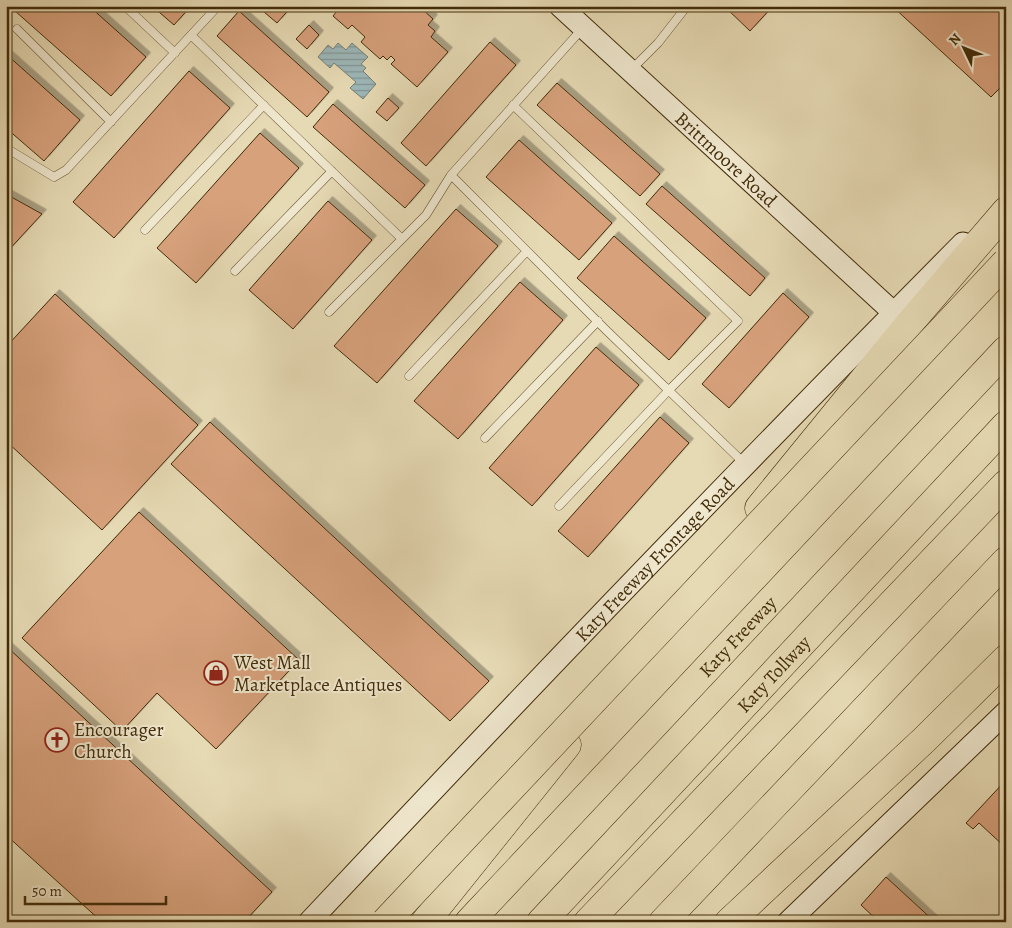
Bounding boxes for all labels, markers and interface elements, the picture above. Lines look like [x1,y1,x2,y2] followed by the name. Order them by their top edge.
[940,22,990,72] north arrow
[944,29,965,50] text: N
[669,106,783,214] street label: Brittmoore Road
[571,471,739,645] street label: Katy Freeway Frontage Road
[695,591,781,681] street label: Katy Freeway
[731,630,817,719] street label: Katy Tollway
[233,650,402,698] place label: West Mall Marketplace Antiques
[203,660,229,686] shop icon: West Mall Marketplace Antiques
[74,717,164,765] place label: Encourager Church
[44,727,70,753] church icon: Encourager Church
[25,873,166,905] scale bar
[32,881,62,901] text: 50 m

